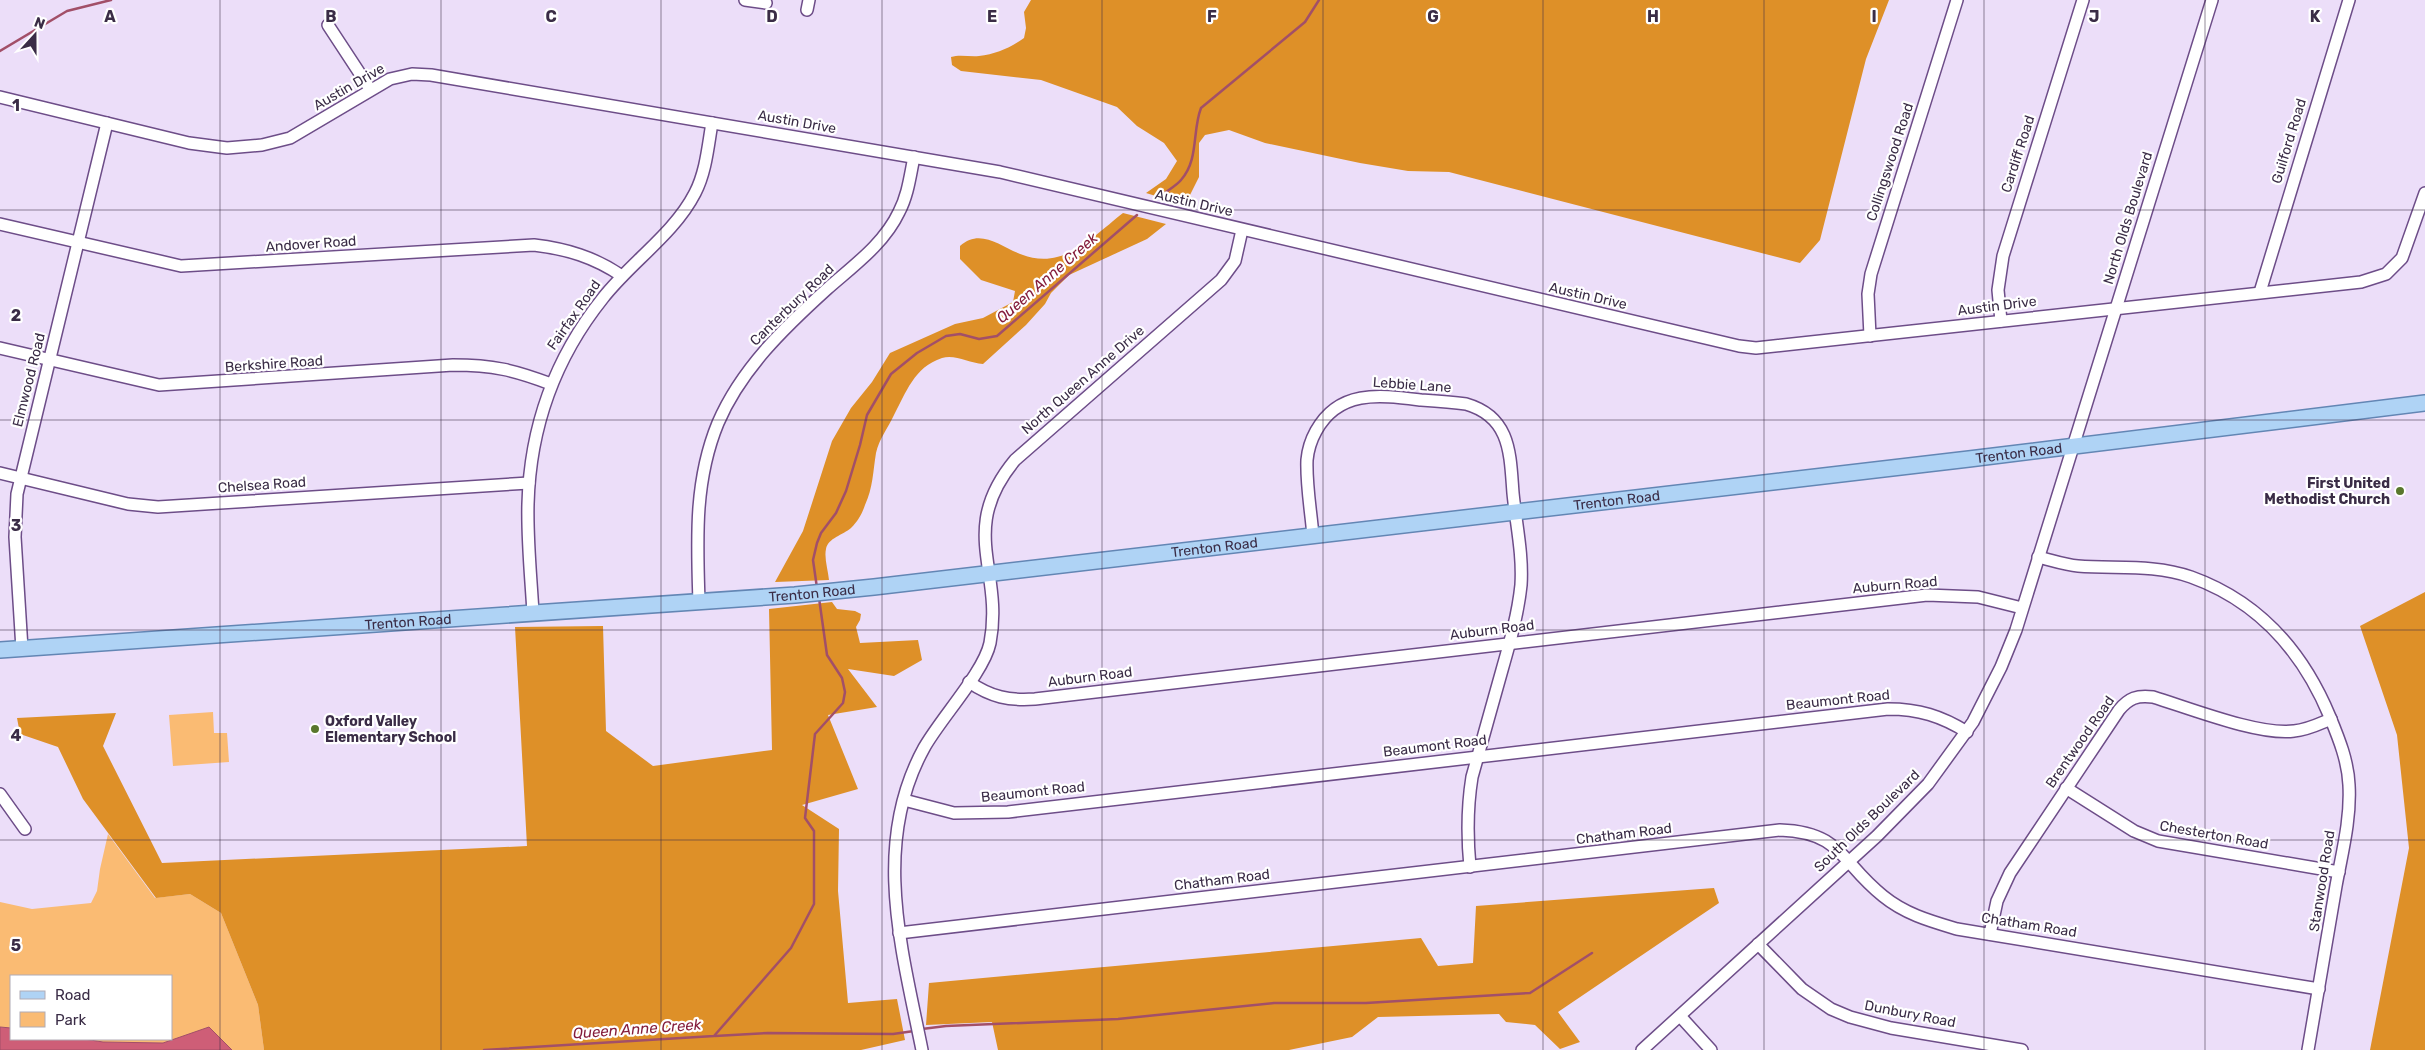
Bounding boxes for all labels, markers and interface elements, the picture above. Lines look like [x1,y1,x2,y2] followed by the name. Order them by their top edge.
[104,7,116,26] text: A
[325,7,337,26] text: B
[545,7,557,26] text: C
[766,7,778,26] text: D
[987,7,997,26] text: E
[1207,7,1217,26] text: F
[1427,7,1439,26] text: G
[1647,7,1659,26] text: H
[1871,7,1877,26] text: I
[2089,7,2099,26] text: J
[2310,7,2321,26] text: K
[10,10,60,60] north arrow
[32,14,47,33] text: N
[310,60,388,114] street label: Austin Drive
[12,96,20,115] text: 1
[2268,96,2310,186] street label: Guilford Road
[1863,101,1917,223] street label: Collingswood Road
[756,107,838,137] street label: Austin Drive
[1998,113,2038,195] street label: Cardiff Road
[2100,150,2156,286] street label: North Olds Boulevard
[1153,186,1235,220] street label: Austin Drive
[992,229,1102,327] water label: Queen Anne Creek
[265,232,357,256] street label: Andover Road
[746,261,838,349] street label: Canterbury Road
[544,277,604,353] street label: Fairfax Road
[1547,279,1629,313] street label: Austin Drive
[1957,293,2038,319] street label: Austin Drive
[11,306,21,325] text: 2
[1018,322,1148,438] street label: North Queen Anne Drive
[9,331,49,429] street label: Elmwood Road
[224,352,324,376] street label: Berkshire Road
[1372,374,1452,396] street label: Lebbie Lane
[1975,439,2063,467] street label: Trenton Road
[217,473,307,497] street label: Chelsea Road
[2264,475,2390,508] place label: First United Methodist Church
[2394,485,2406,497] marker: First United Methodist Church
[1572,487,1661,514] street label: Trenton Road
[11,516,21,535] text: 3
[1170,534,1259,561] street label: Trenton Road
[1852,573,1938,597] street label: Auburn Road
[768,580,856,605] street label: Trenton Road
[364,610,452,633] street label: Trenton Road
[1449,616,1535,644] street label: Auburn Road
[1047,663,1133,691] street label: Auburn Road
[1785,686,1891,714] street label: Beaumont Road
[2042,693,2118,791] street label: Brentwood Road
[325,713,456,746] place label: Oxford Valley Elementary School
[309,723,321,735] marker: Oxford Valley Elementary School
[11,726,22,745] text: 4
[1382,731,1488,761] street label: Beaumont Road
[1811,766,1923,876] street label: South Olds Boulevard
[980,778,1086,806] street label: Beaumont Road
[2158,817,2270,853] street label: Chesterton Road
[1575,820,1673,848] street label: Chatham Road
[2306,829,2338,933] street label: Stanwood Road
[1173,866,1271,894] street label: Chatham Road
[1980,909,2078,941] street label: Chatham Road
[11,936,21,955] text: 5
[10,975,172,1040] legend
[55,986,91,1004] text: Road
[1863,997,1957,1031] street label: Dunbury Road
[55,1011,86,1029] text: Park
[572,1016,702,1042] water label: Queen Anne Creek

